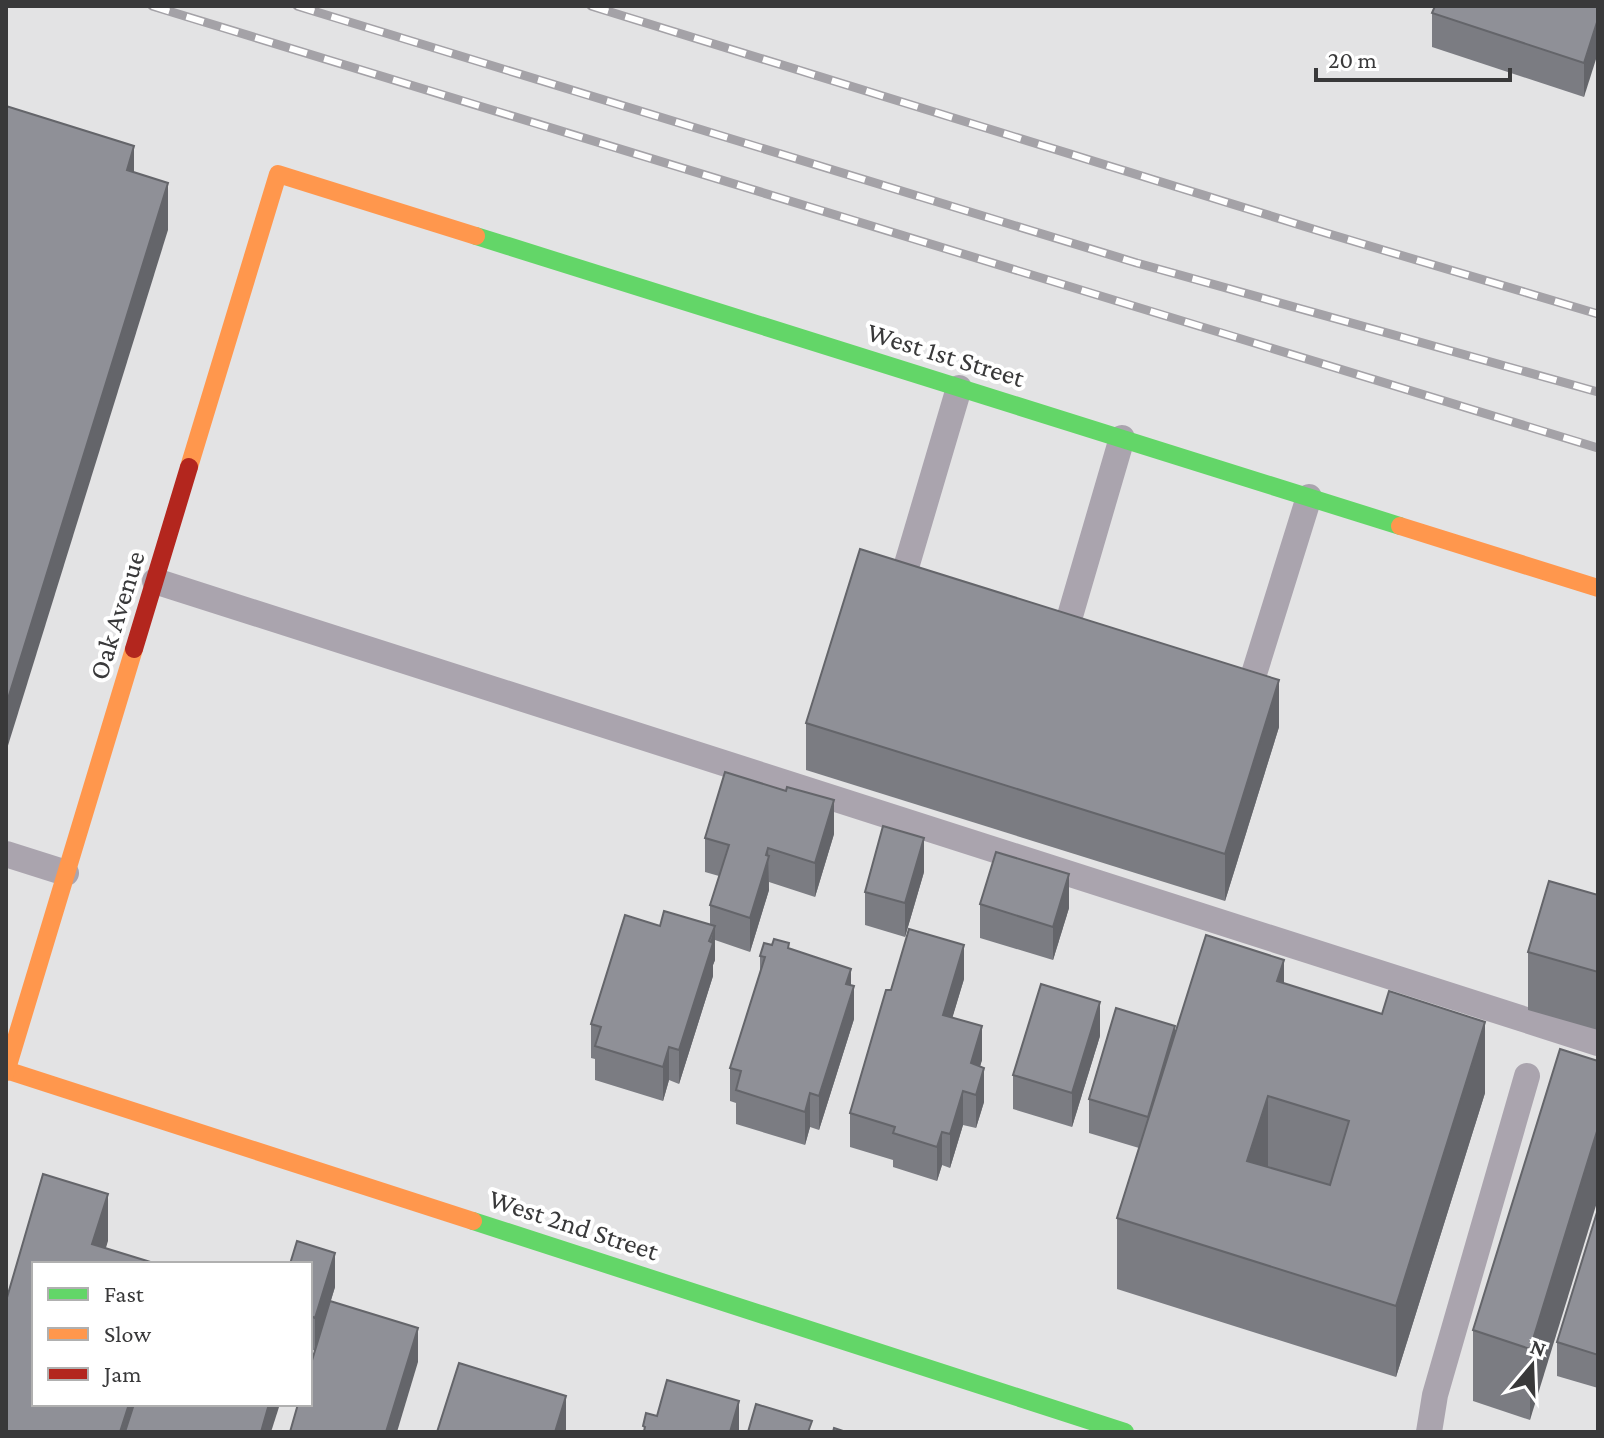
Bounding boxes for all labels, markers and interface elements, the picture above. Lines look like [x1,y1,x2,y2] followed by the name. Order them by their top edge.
[1316,32,1510,82] scale bar
[1328,46,1377,73] text: 20 m
[864,316,1029,393] street label: West 1st Street
[82,547,151,683] street label: Oak Avenue
[485,1182,663,1267] street label: West 2nd Street
[32,1262,312,1406] legend
[104,1280,145,1307] text: Fast
[104,1320,151,1347] text: Slow
[1492,1326,1572,1406] north arrow
[1527,1333,1550,1362] text: N
[102,1360,142,1387] text: Jam

